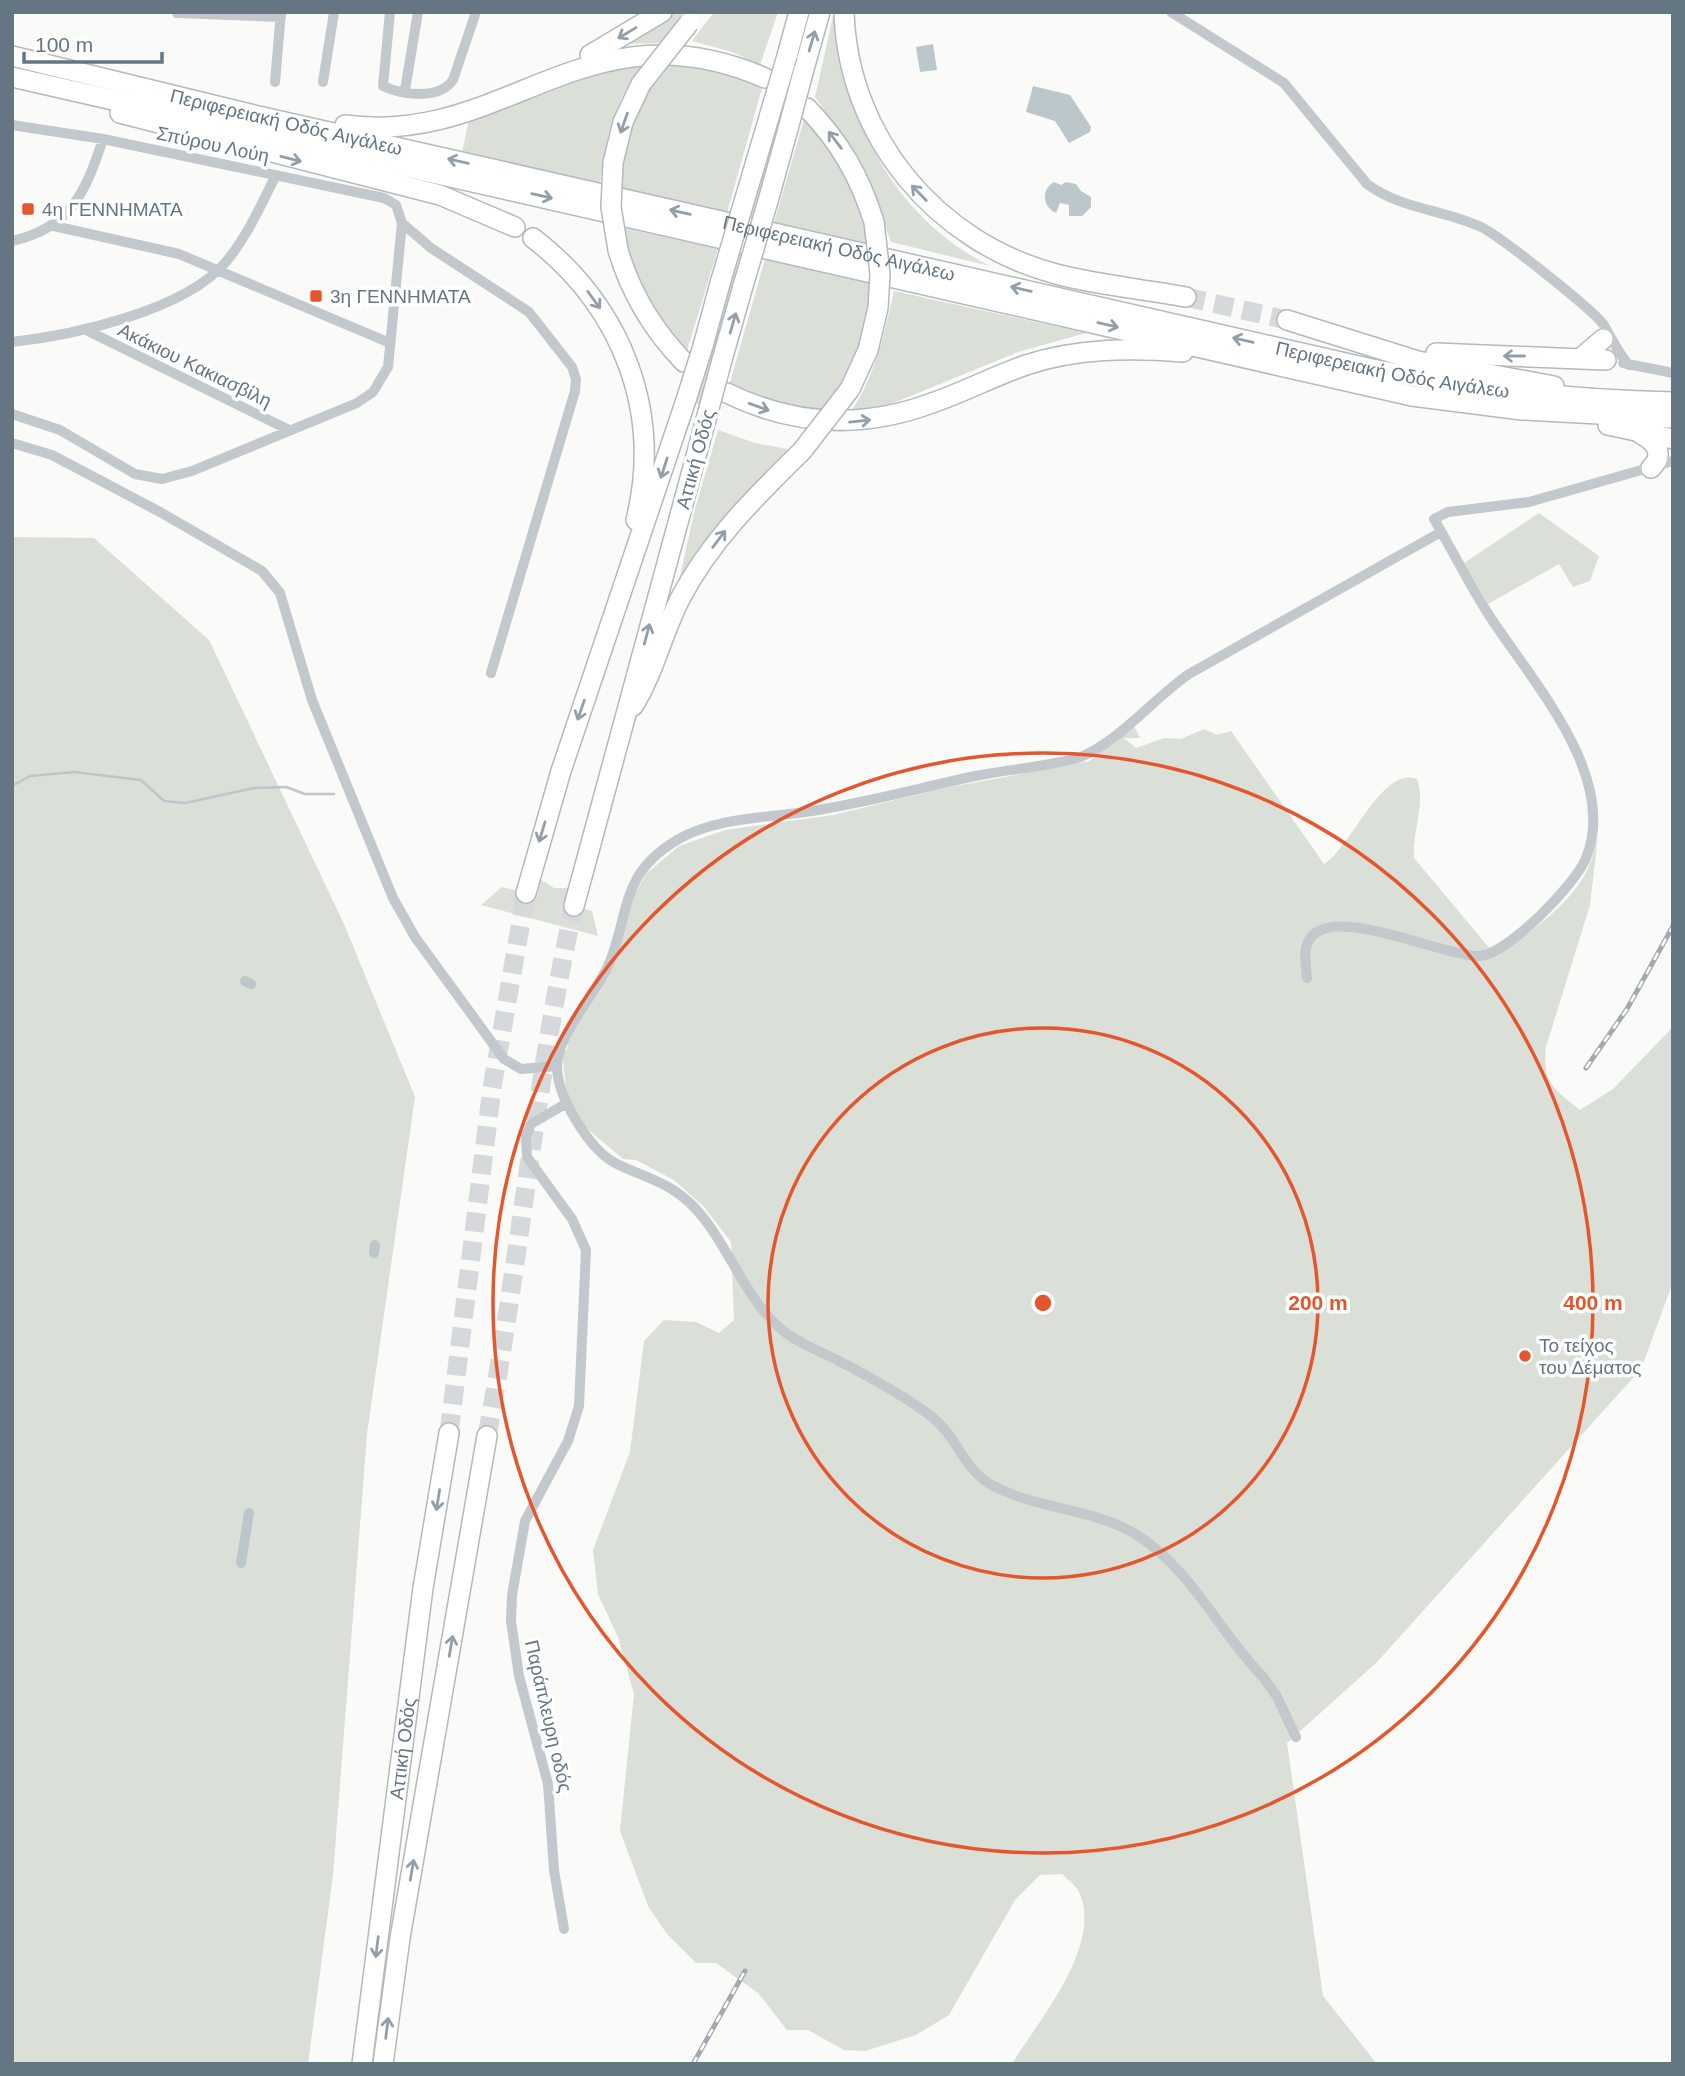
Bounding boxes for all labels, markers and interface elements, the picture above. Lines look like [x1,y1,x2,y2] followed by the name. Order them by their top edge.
[24,21,163,65] scale bar
[618,26,638,40] one-way arrow
[807,30,820,52] one-way arrow
[35,33,93,56] text: 100 m
[168,85,404,159] street label: Περιφερειακή Οδός Αιγάλεω
[617,111,629,133] one-way arrow
[155,122,271,167] street label: Σπύρου Λούη
[828,131,843,150] one-way arrow
[279,153,302,166] one-way arrow
[447,154,470,167] one-way arrow
[911,184,928,201] one-way arrow
[530,190,553,203] one-way arrow
[42,199,183,220] place label: 4η ΓΕΝΝΗΜΑΤΑ
[20,201,36,217] marker: 4η ΓΕΝΝΗΜΑΤΑ
[669,204,692,218] one-way arrow
[721,212,957,285] street label: Περιφερειακή Οδός Αιγάλεω
[1010,282,1033,296] one-way arrow
[330,286,471,307] place label: 3η ΓΕΝΝΗΜΑΤΑ
[308,288,324,304] marker: 3η ΓΕΝΝΗΜΑΤΑ
[587,290,601,309] one-way arrow
[727,312,740,334] one-way arrow
[115,319,275,412] street label: Ακάκιου Κακιασβίλη
[1096,319,1119,332] one-way arrow
[1232,333,1255,346] one-way arrow
[1274,337,1511,402] street label: Περιφερειακή Οδός Αιγάλεω
[1503,349,1526,363] one-way arrow
[747,402,769,415] one-way arrow
[672,407,719,511] street label: Αττική Οδός
[849,414,871,427] one-way arrow
[656,457,669,479] one-way arrow
[711,531,726,549] one-way arrow
[641,623,654,646] one-way arrow
[574,699,586,721] one-way arrow
[535,821,548,843] one-way arrow
[1031,1291,1055,1315] centre of rings
[1288,1291,1348,1314] text: 200 m
[1563,1291,1623,1314] text: 400 m
[1539,1335,1641,1378] place label: Το τείχος του Δέματος
[1517,1348,1533,1364] marker: Το τείχος του Δέματος
[431,1488,444,1511] one-way arrow
[444,1635,458,1658] one-way arrow
[521,1638,576,1794] street label: Παράπλευρη οδός
[386,1697,420,1801] street label: Αττική Οδός
[406,1859,419,1882] one-way arrow
[370,1935,383,1958] one-way arrow
[381,2017,394,2039] one-way arrow

